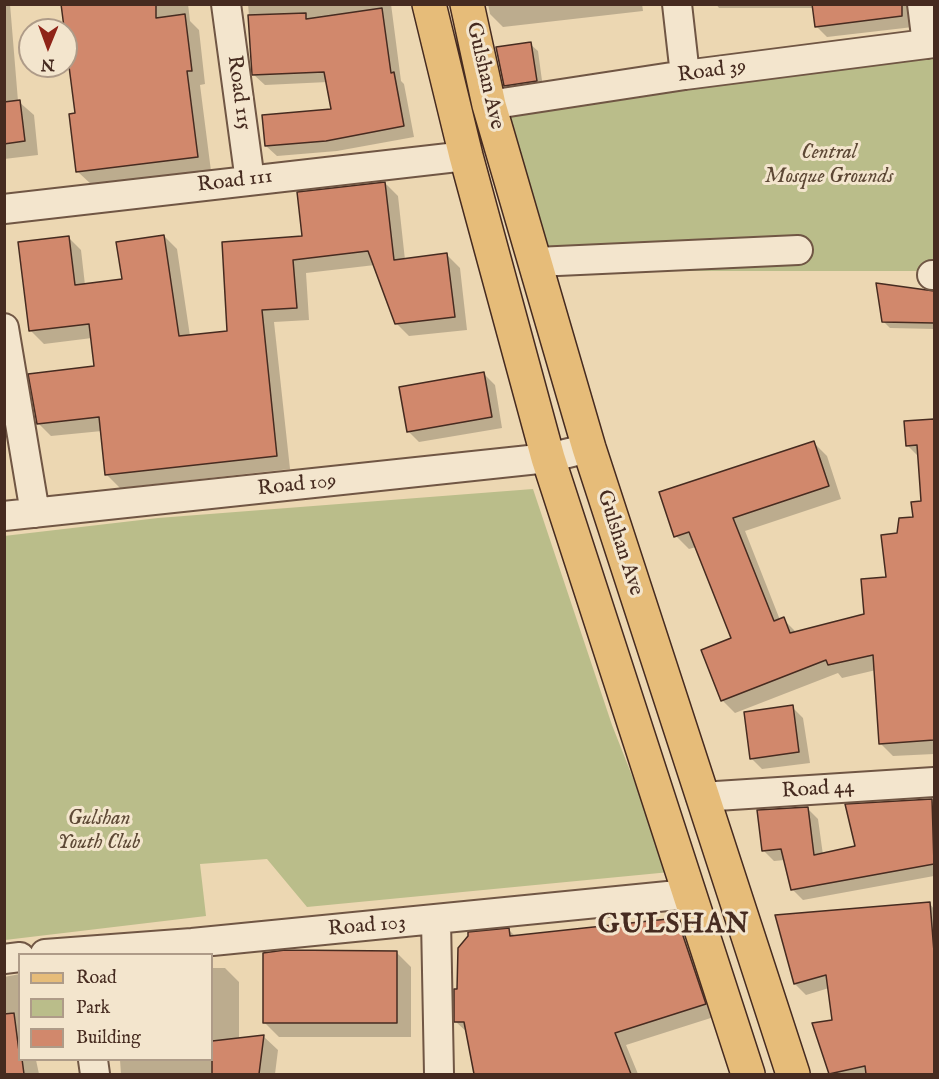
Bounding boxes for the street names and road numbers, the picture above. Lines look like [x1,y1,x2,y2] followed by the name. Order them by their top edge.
[459,20,509,132] street label: Gulshan Ave
[220,54,256,132] street label: Road 115
[676,55,748,89] street label: Road 39
[196,165,274,199] street label: Road 111
[256,469,338,503] street label: Road 109
[590,487,648,599] street label: Gulshan Ave
[781,775,855,805] street label: Road 44
[327,911,407,943] street label: Road 103

